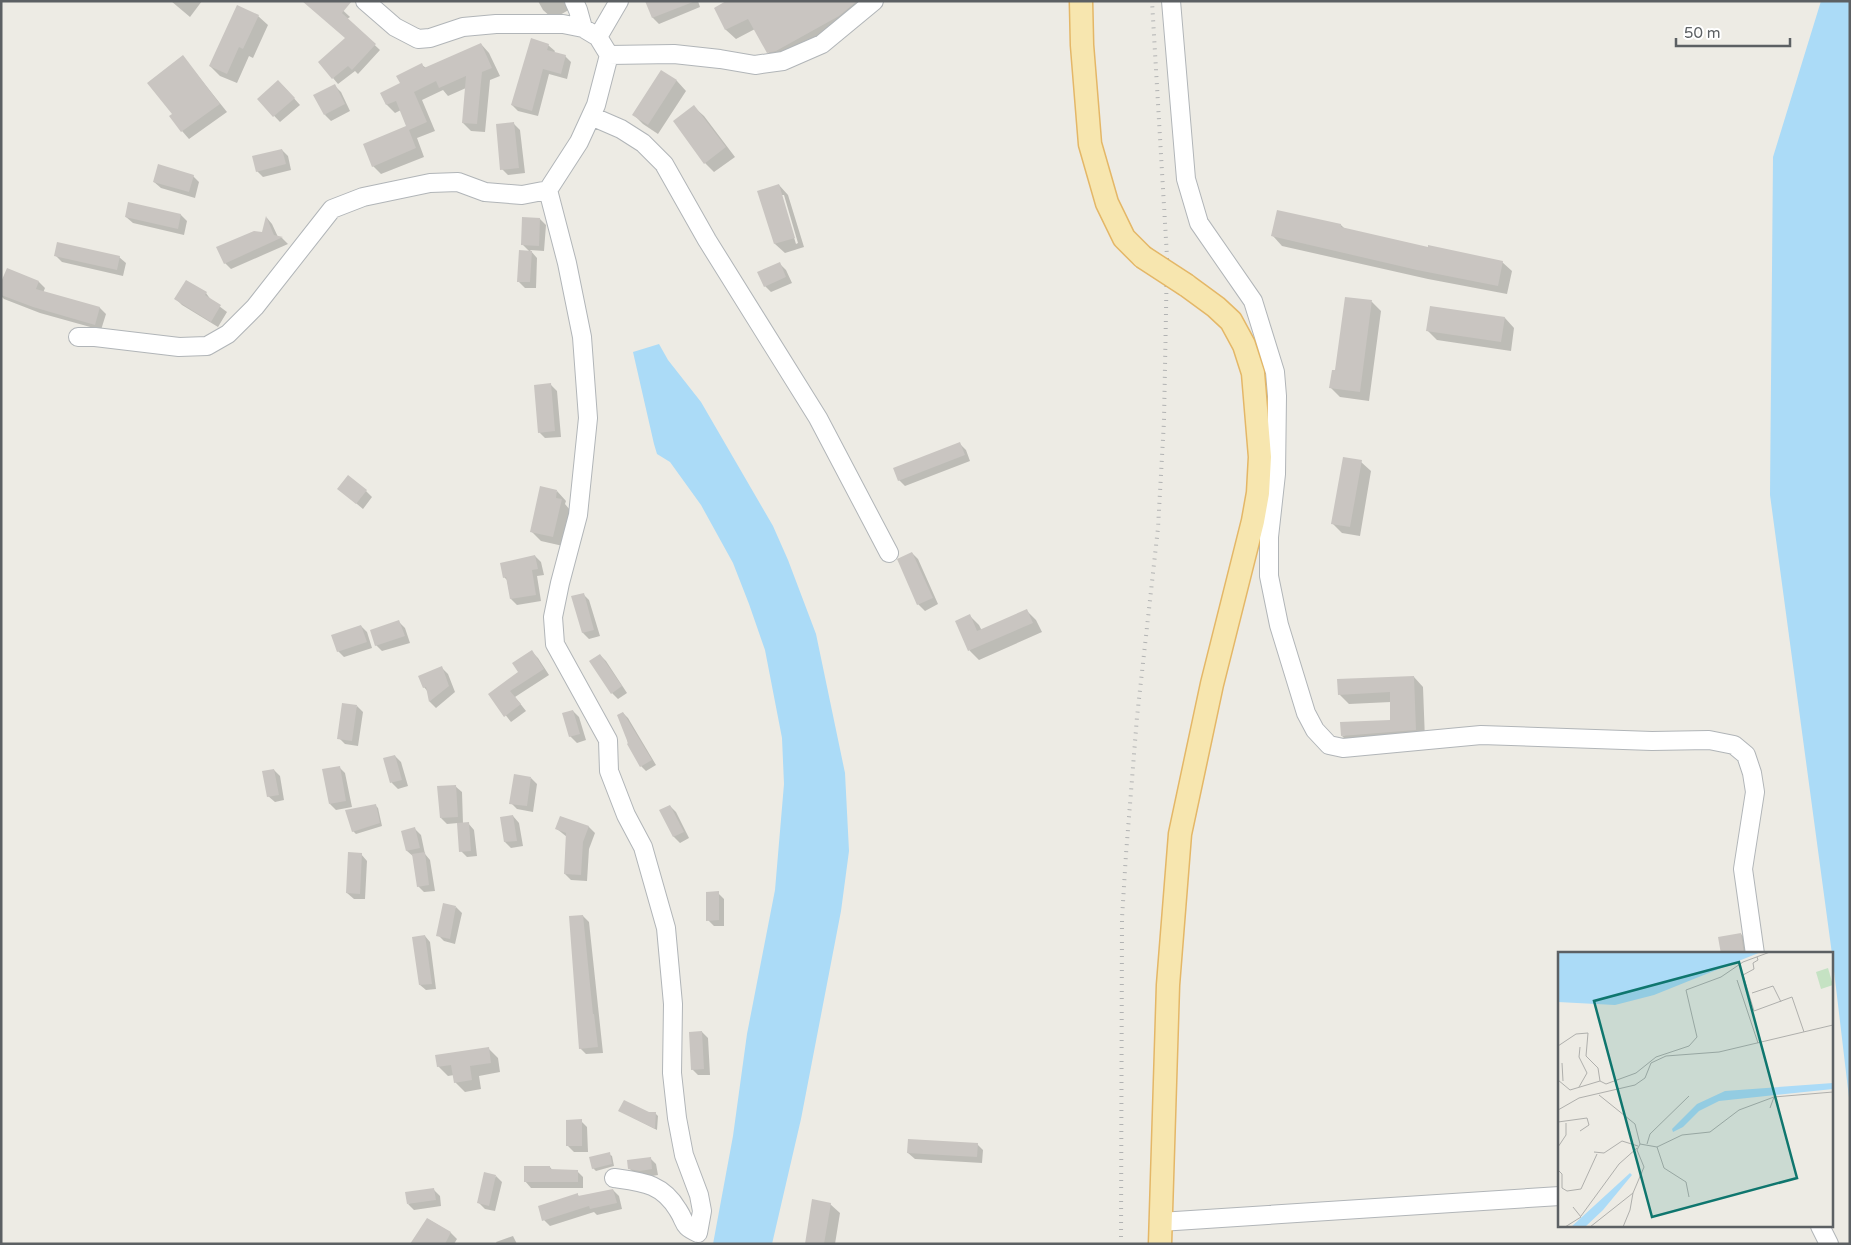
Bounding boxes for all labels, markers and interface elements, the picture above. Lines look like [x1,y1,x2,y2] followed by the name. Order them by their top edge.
[1676,15,1790,47] scale bar
[1684,24,1721,42] text: 50 m
[1558,952,1834,1228] inset map

